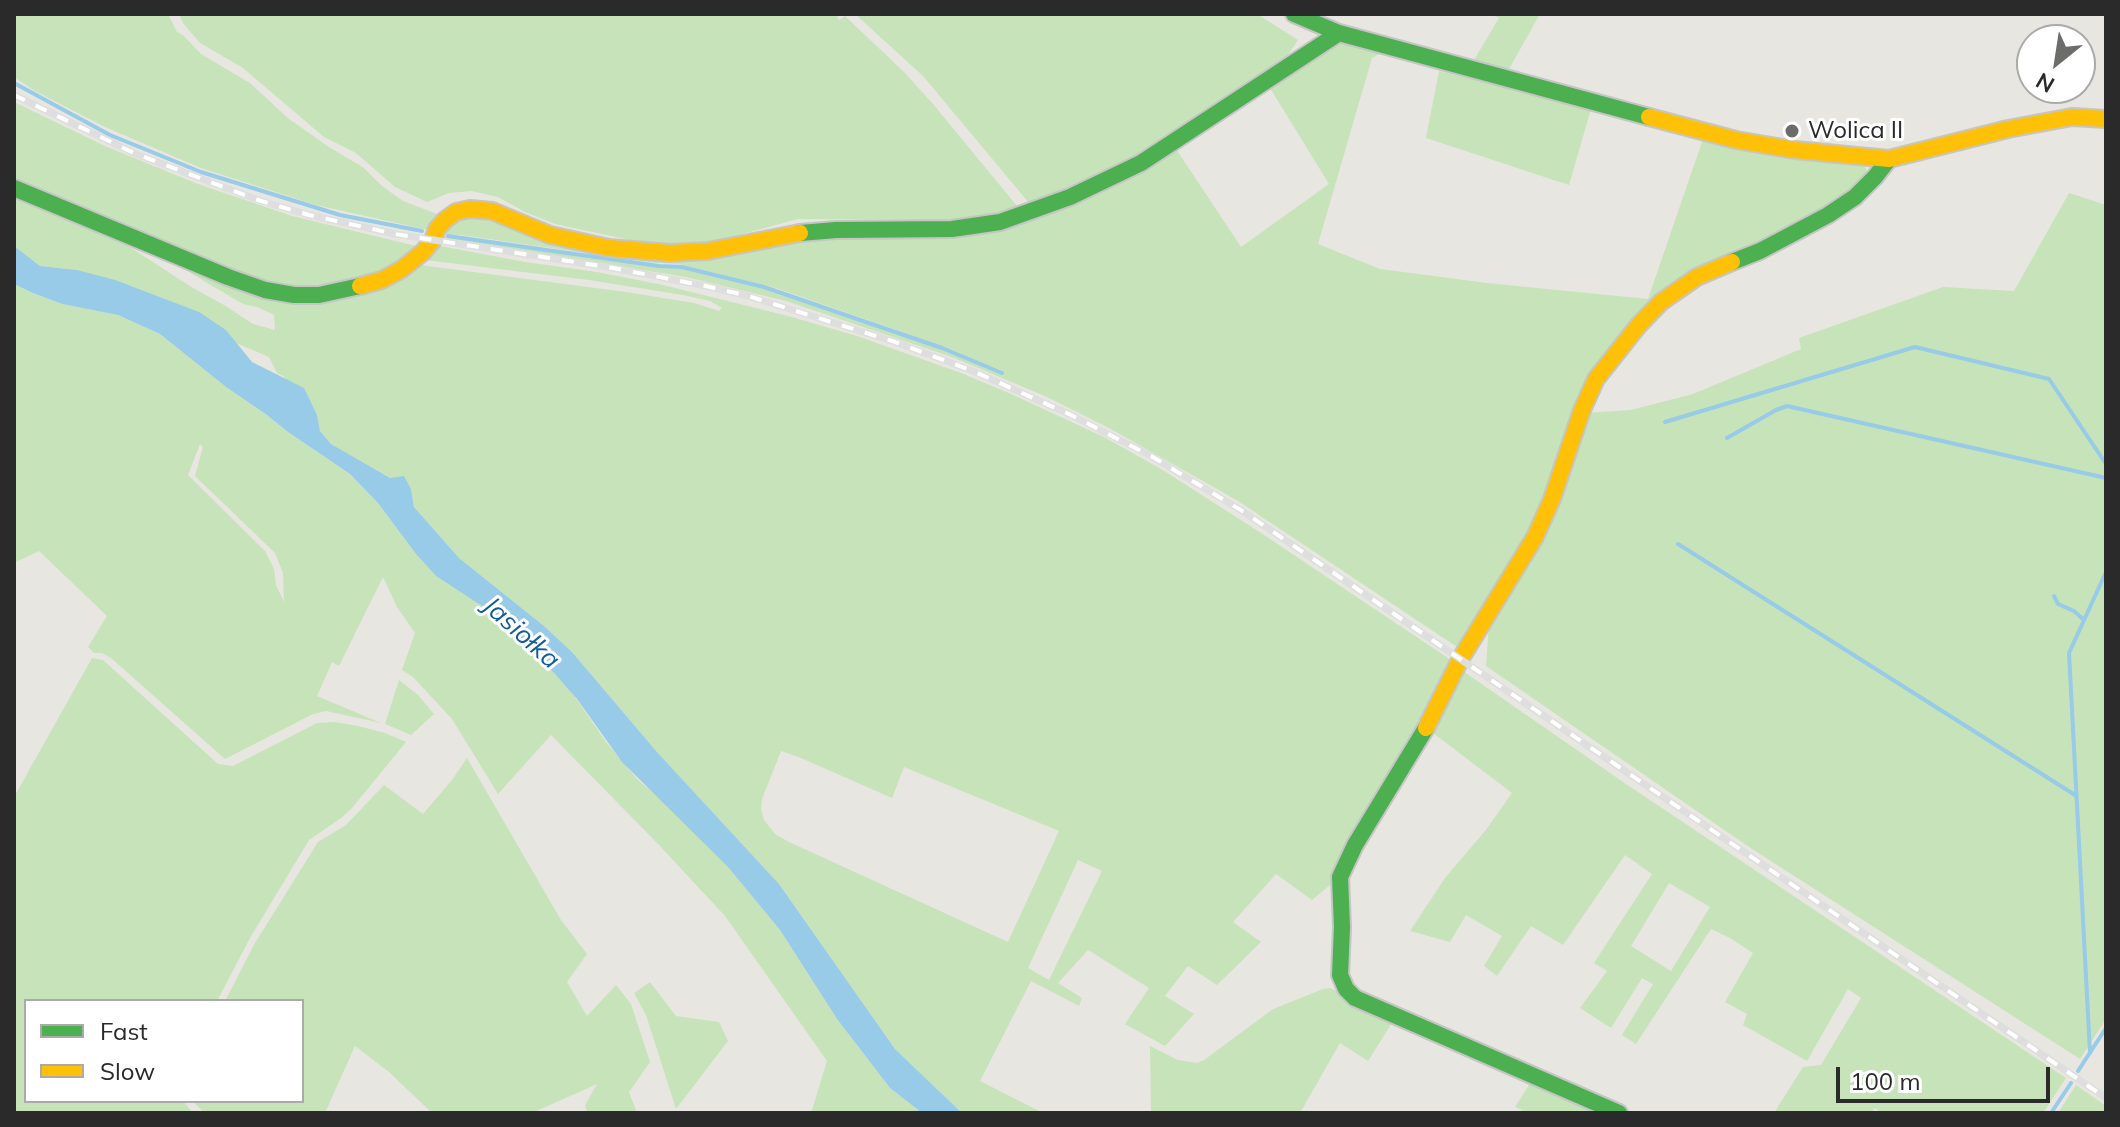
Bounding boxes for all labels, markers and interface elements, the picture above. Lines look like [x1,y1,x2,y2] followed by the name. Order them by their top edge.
[2016,24,2096,104] north arrow
[2031,67,2059,99] text: N
[1808,117,1903,145] place label: Wolica II
[1783,122,1801,140] marker: Wolica II
[476,590,566,676] water label: Jasiołka
[24,999,304,1103] legend
[100,1016,148,1046] text: Fast
[1840,1051,2054,1101] scale bar
[100,1056,155,1086] text: Slow
[1850,1066,1921,1096] text: 100 m

